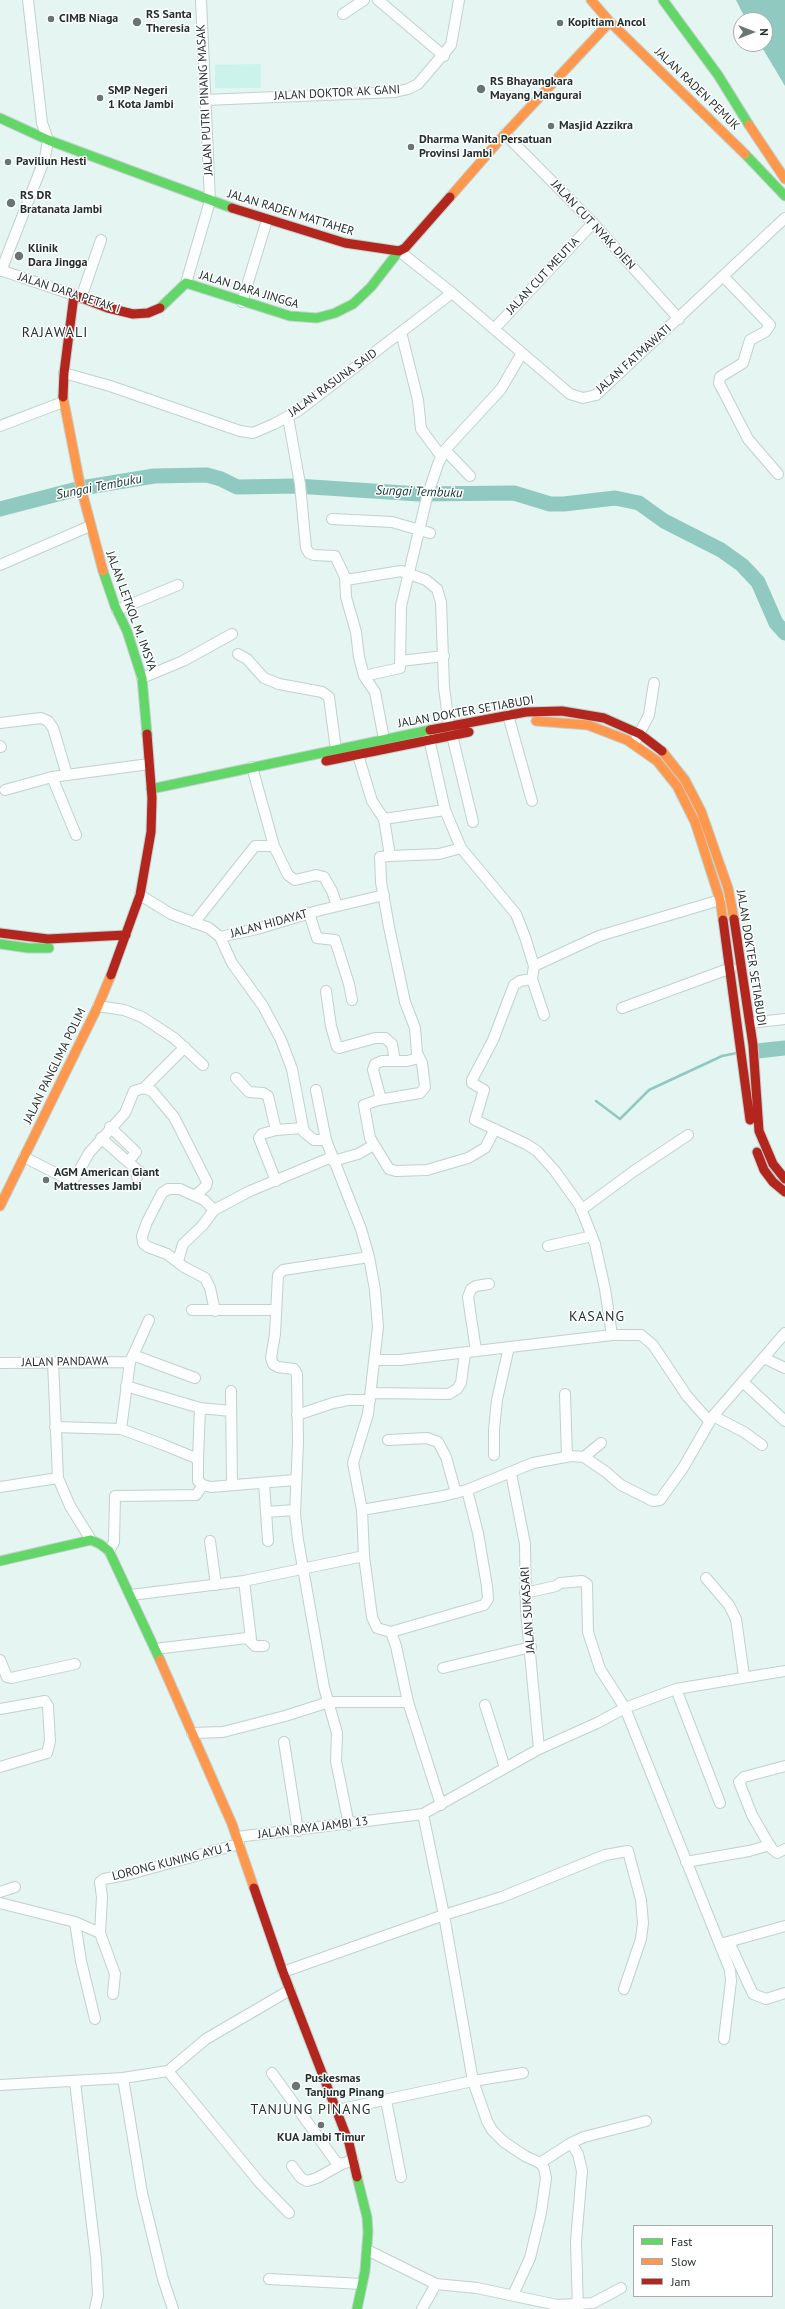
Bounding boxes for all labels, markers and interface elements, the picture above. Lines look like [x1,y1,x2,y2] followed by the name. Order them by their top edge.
[146,8,192,36] place label: RS Santa Theresia
[59,12,118,26] place label: CIMB Niaga
[733,12,773,52] north arrow
[46,14,56,24] marker: CIMB Niaga
[131,16,143,28] marker: RS Santa Theresia
[568,16,646,30] place label: Kopitiam Ancol
[555,18,565,28] marker: Kopitiam Ancol
[194,24,216,176] street label: JALAN PUTRI PINANG MASAK
[757,28,771,36] text: N
[652,45,742,133] street label: JALAN RADEN PEMUK
[490,75,582,103] place label: RS Bhayangkara Mayang Mangurai
[274,83,400,103] street label: JALAN DOKTOR AK GANI
[475,83,487,95] marker: RS Bhayangkara Mayang Mangurai
[108,84,174,112] place label: SMP Negeri 1 Kota Jambi
[95,93,105,103] marker: SMP Negeri 1 Kota Jambi
[559,119,633,133] place label: Masjid Azzikra
[546,121,556,131] marker: Masjid Azzikra
[419,133,552,161] place label: Dharma Wanita Persatuan Provinsi Jambi
[406,142,416,152] marker: Dharma Wanita Persatuan Provinsi Jambi
[16,155,87,169] place label: Paviliun Hesti
[3,157,13,167] marker: Paviliun Hesti
[548,177,638,273] street label: JALAN CUT NYAK DIEN
[226,187,356,239] street label: JALAN RADEN MATTAHER
[20,189,102,217] place label: RS DR Bratanata Jambi
[5,197,17,209] marker: RS DR Bratanata Jambi
[503,234,583,318] street label: JALAN CUT MEUTIA
[28,242,88,270] place label: Klinik Dara Jingga
[13,250,25,262] marker: Klinik Dara Jingga
[197,268,301,312] street label: JALAN DARA JINGGA
[16,270,122,316] street label: JALAN DARA PETAK I
[593,321,675,397] street label: JALAN FATMAWATI
[22,325,88,341] district label: RAJAWALI
[286,346,380,420] street label: JALAN RASUNA SAID
[55,471,143,503] water label: Sungai Tembuku
[375,483,463,501] water label: Sungai Tembuku
[103,549,159,673] street label: JALAN LETKOL M. IMSYA
[397,693,535,731] street label: JALAN DOKTER SETIABUDI
[733,889,769,1027] street label: JALAN DOKTER SETIABUDI
[229,907,309,941] street label: JALAN HIDAYAT
[21,1006,89,1126] street label: JALAN PANGLIMA POLIM
[54,1166,159,1194] place label: AGM American Giant Mattresses Jambi
[41,1175,51,1185] marker: AGM American Giant Mattresses Jambi
[569,1309,625,1325] district label: KASANG
[21,1354,109,1370] street label: JALAN PANDAWA
[518,1566,538,1654] street label: JALAN SUKASARI
[257,1814,369,1842] street label: JALAN RAYA JAMBI 13
[111,1840,233,1884] street label: LORONG KUNING AYU 1
[305,2072,384,2100] place label: Puskesmas Tanjung Pinang
[290,2080,302,2092] marker: Puskesmas Tanjung Pinang
[251,2102,371,2118] district label: TANJUNG PINANG
[316,2120,326,2130] marker: KUA Jambi Timur
[277,2131,365,2145] place label: KUA Jambi Timur
[633,2225,773,2297] legend
[671,2234,692,2249] text: Fast
[671,2254,696,2269] text: Slow
[671,2274,690,2289] text: Jam

